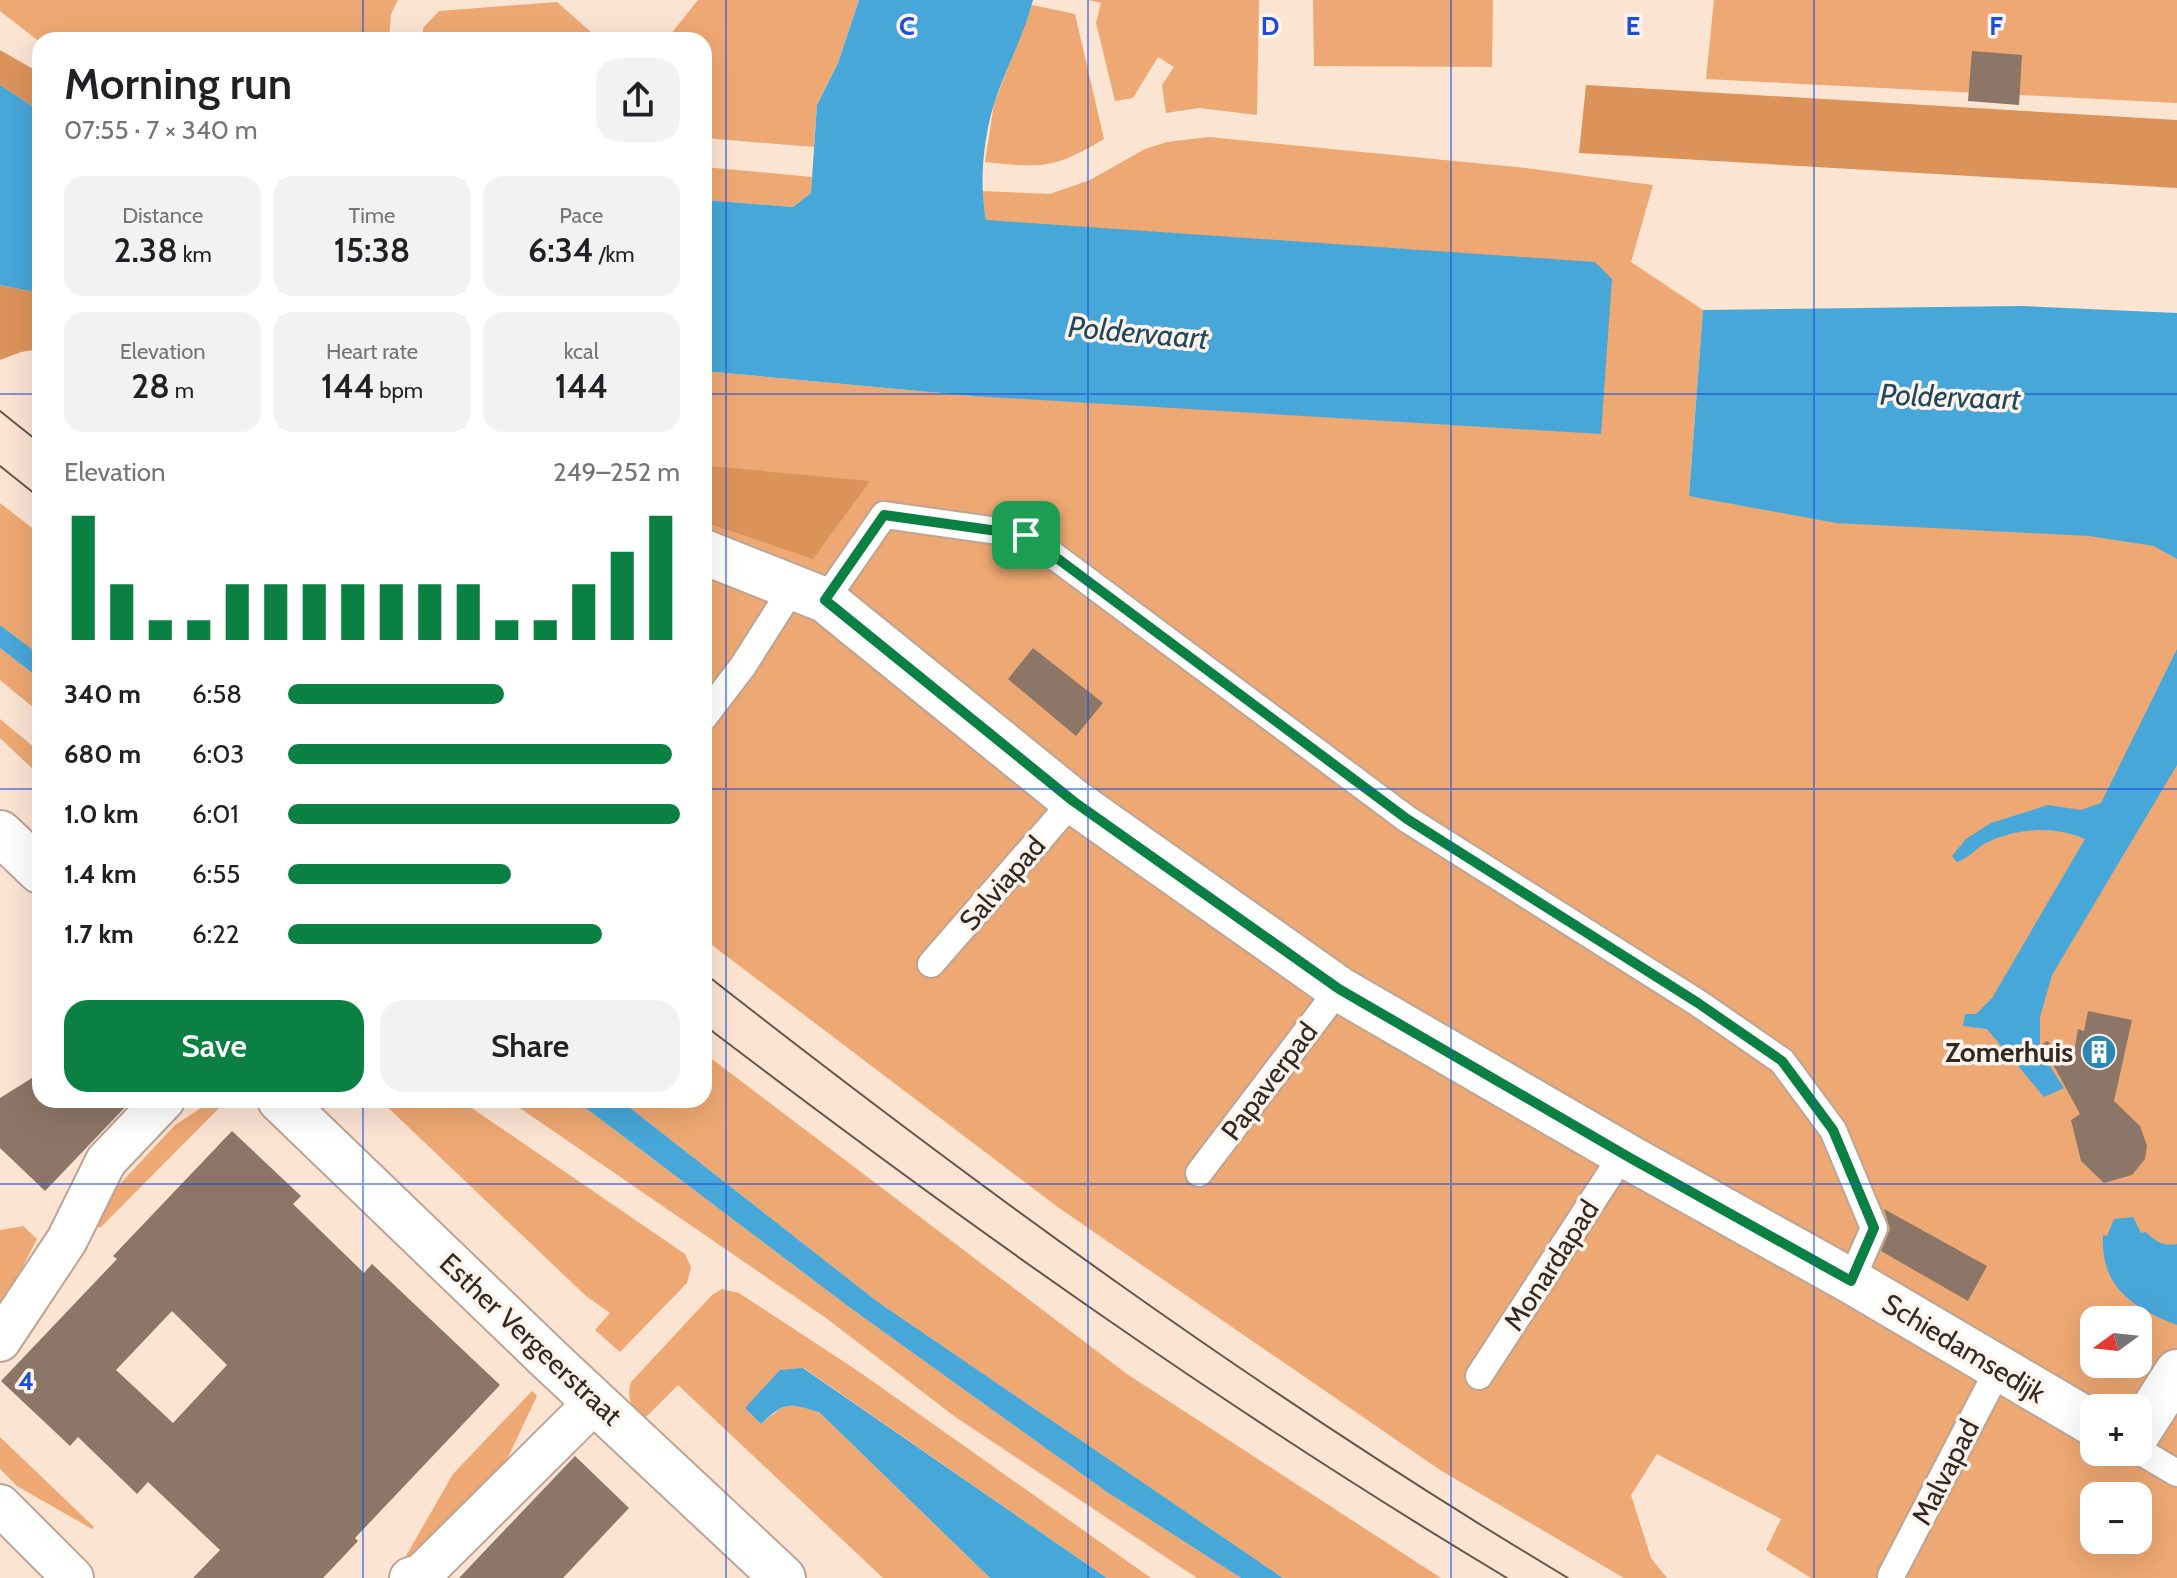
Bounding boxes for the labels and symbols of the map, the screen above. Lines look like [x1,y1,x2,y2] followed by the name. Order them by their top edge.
[899,10,915,42] text: C
[1261,10,1279,42] text: D
[1626,10,1640,42] text: E
[1989,10,2003,42] text: F
[1066,308,1211,357] water label: Poldervaart
[1879,376,2022,417] water label: Poldervaart
[992,501,1060,569] pin
[952,829,1052,937] street label: Salviapad
[1214,1015,1324,1147] street label: Papaverpad
[2080,1033,2118,1071] building icon: Zomerhuis
[1945,1035,2073,1069] place label: Zomerhuis
[1496,1193,1606,1337] street label: Monardapad
[433,1246,629,1432] street label: Esther Vergeerstraat
[1876,1286,2052,1410] street label: Schiedamsedijk
[2080,1306,2152,1378] north arrow
[18,1365,34,1397] text: 4
[1904,1413,1986,1531] street label: Malvapad

